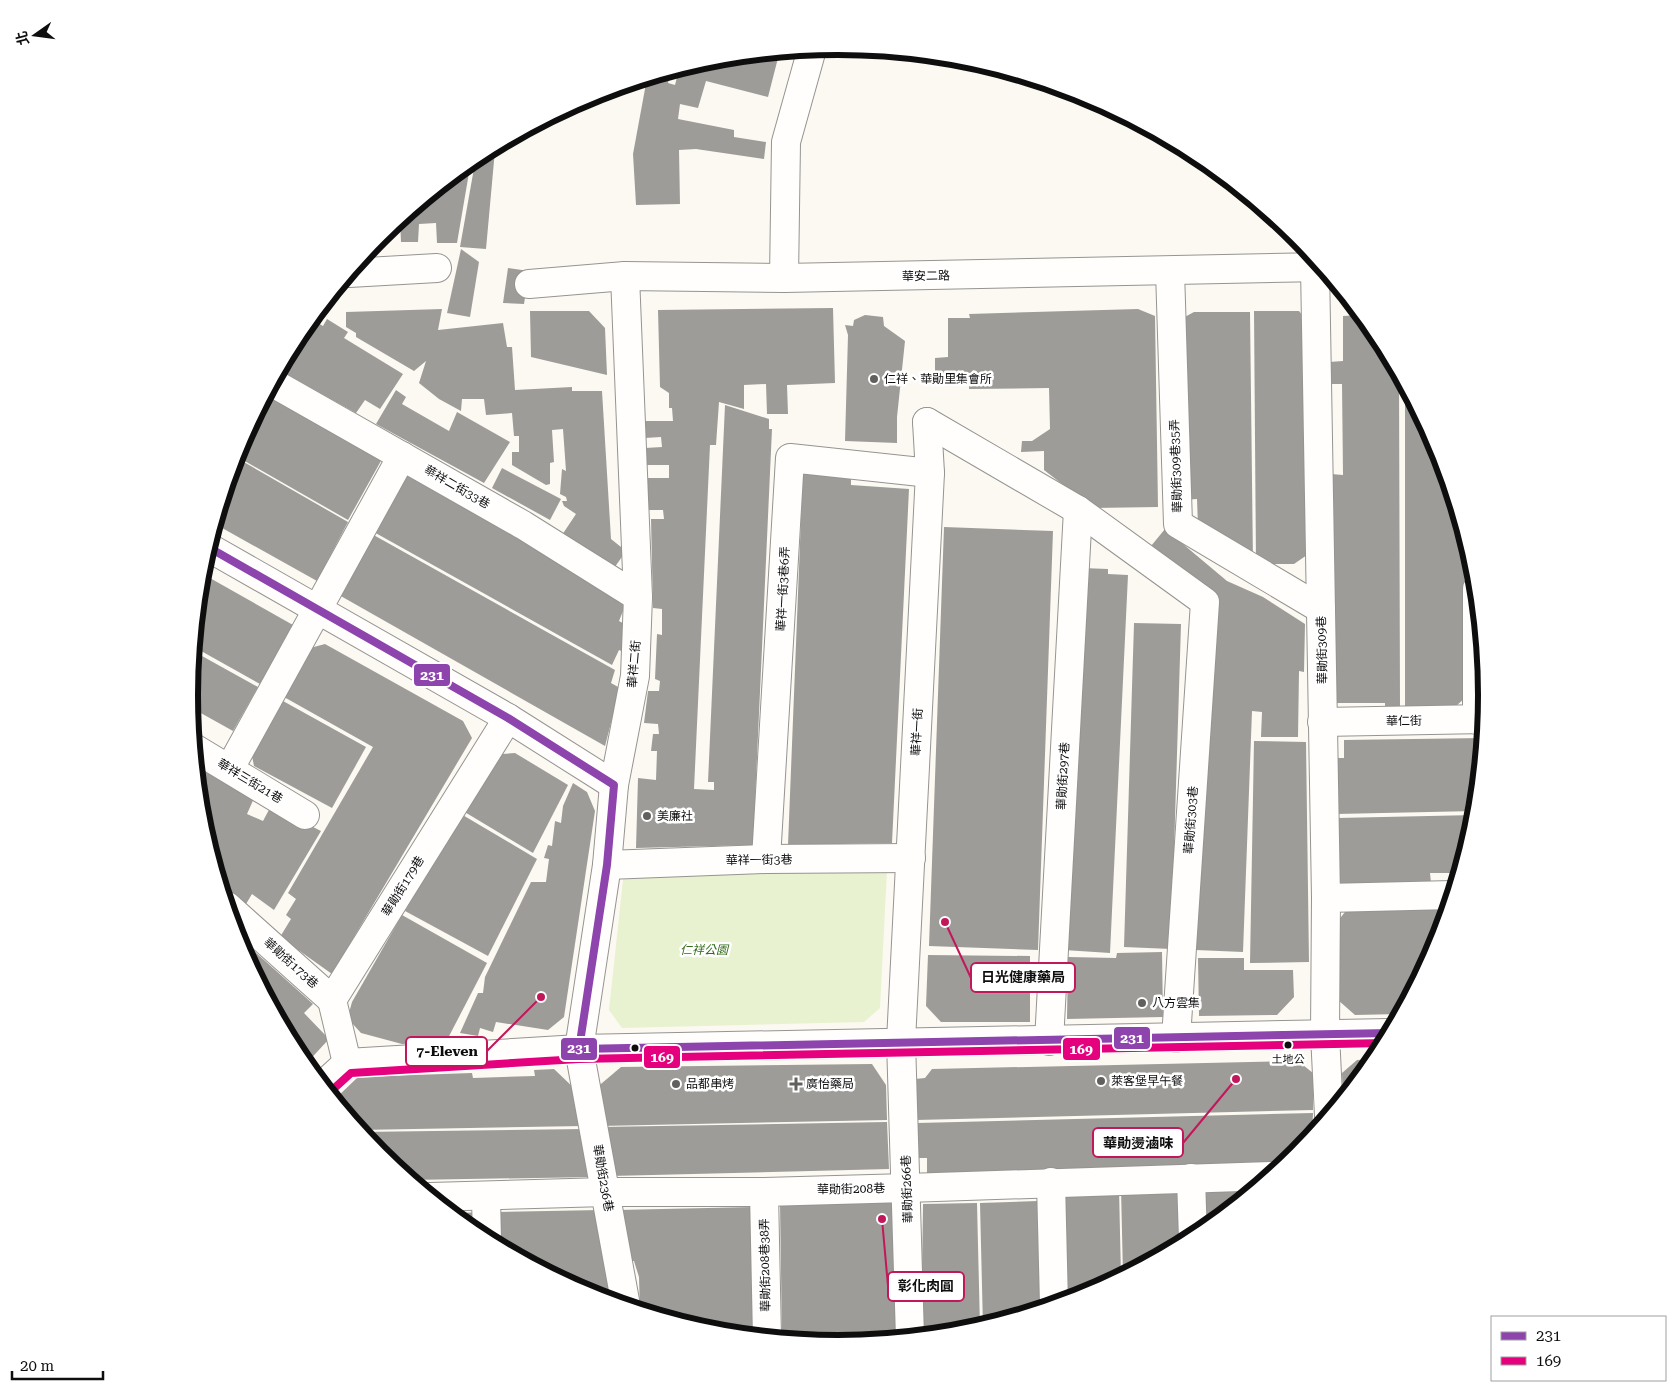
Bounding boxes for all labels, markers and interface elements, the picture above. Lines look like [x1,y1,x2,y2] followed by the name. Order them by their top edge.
[10,10,60,60] north arrow
[13,29,32,47] text: 北
[902,269,950,283] street label: 華安二路
[884,372,992,386] place label: 仁祥、華勛里集會所
[868,373,880,385] marker: 仁祥、華勛里集會所
[1167,419,1185,513] street label: 華勛街309巷35弄
[422,463,492,511] street label: 華祥二街33巷
[774,546,792,632] street label: 華祥一街3巷6弄
[1314,616,1330,684] street label: 華勛街309巷
[625,639,643,689] street label: 華祥二街
[413,663,451,687] line badge: 231
[420,667,444,683] text: 231
[909,708,925,756] street label: 華祥一街
[1386,714,1422,728] street label: 華仁街
[1054,742,1072,810] street label: 華勛街297巷
[215,756,285,806] street label: 華祥三街21巷
[1182,786,1200,854] street label: 華勛街303巷
[657,809,693,823] place label: 美廉社
[641,810,653,822] marker: 美廉社
[726,852,792,868] street label: 華祥一街3巷
[379,853,427,919] street label: 華勛街179巷
[261,935,321,991] street label: 華勛街173巷
[680,943,730,957] park label: 仁祥公園
[971,963,1075,992] callout: 日光健康藥局
[981,969,1065,985] text: 日光健康藥局
[1152,996,1200,1010] place label: 八方雲集
[1136,997,1148,1009] marker: 八方雲集
[1113,1026,1151,1050] line badge: 231
[1120,1030,1144,1046] text: 231
[406,1037,487,1066] callout: 7-Eleven
[560,1037,598,1061] line badge: 231
[1062,1037,1101,1061] line badge: 169
[567,1040,591,1056] text: 231
[1283,1040,1293,1050] marker: 土地公
[1069,1041,1093,1057] text: 169
[416,1043,478,1059] text: 7-Eleven
[630,1043,640,1053] unlabelled marker
[643,1045,681,1069] line badge: 169
[650,1049,674,1065] text: 169
[1272,1053,1305,1066] place label: 土地公
[1111,1074,1183,1088] place label: 萊客堡早午餐
[1095,1075,1107,1087] marker: 萊客堡早午餐
[686,1077,734,1091] place label: 品都串烤
[806,1077,854,1091] place label: 廣怡藥局
[670,1078,682,1090] marker: 品都串烤
[790,1078,802,1090] marker: 廣怡藥局
[1093,1128,1183,1157] callout: 華勛燙滷味
[1103,1135,1174,1151] text: 華勛燙滷味
[590,1143,616,1213] street label: 華勛街236巷
[899,1155,915,1223] street label: 華勛街266巷
[817,1181,885,1197] street label: 華勛街208巷
[757,1218,773,1312] street label: 華勛街208巷38弄
[888,1272,964,1301] callout: 彰化肉圓
[898,1278,954,1294] text: 彰化肉圓
[1491,1316,1666,1381] legend
[1536,1327,1561,1345] text: 231
[12,1348,104,1380] scale bar
[1536,1352,1561,1370] text: 169
[20,1357,55,1375] text: 20 m

